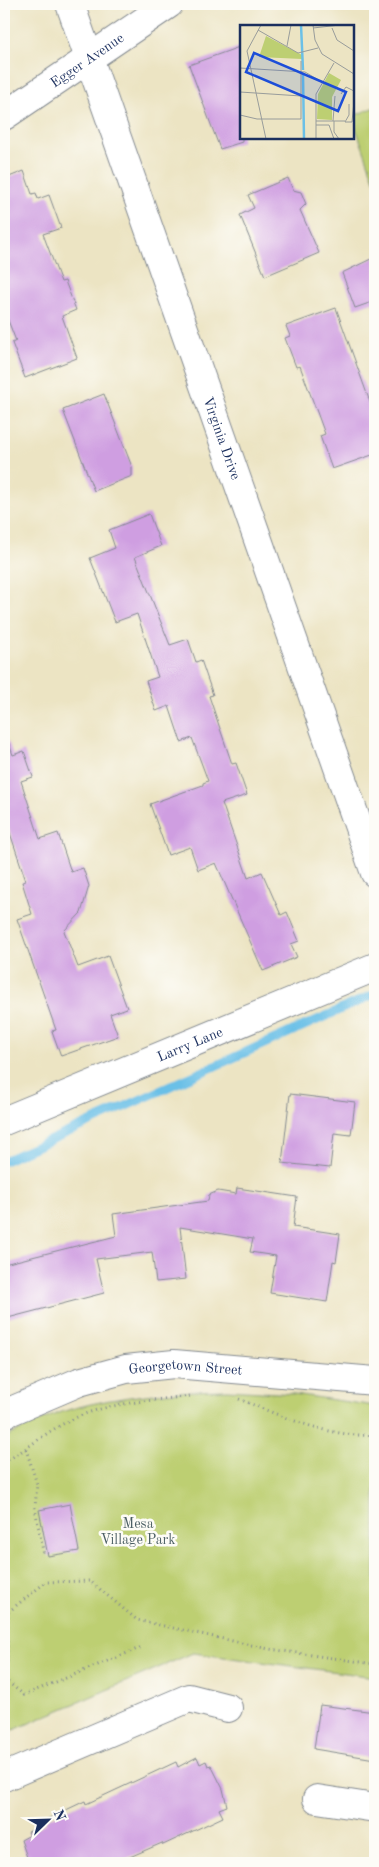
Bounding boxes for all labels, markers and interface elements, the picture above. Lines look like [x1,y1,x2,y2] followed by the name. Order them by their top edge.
[240,25,354,139] inset map
[48,31,127,90] street label: Egger Avenue
[200,395,242,482] street label: Virginia Drive
[155,1025,225,1065] street label: Larry Lane
[128,1358,243,1378] street label: Georgetown Street
[100,1517,176,1547] park label: Mesa Village Park
[22,1794,72,1844] north arrow
[51,1808,68,1823] text: N

